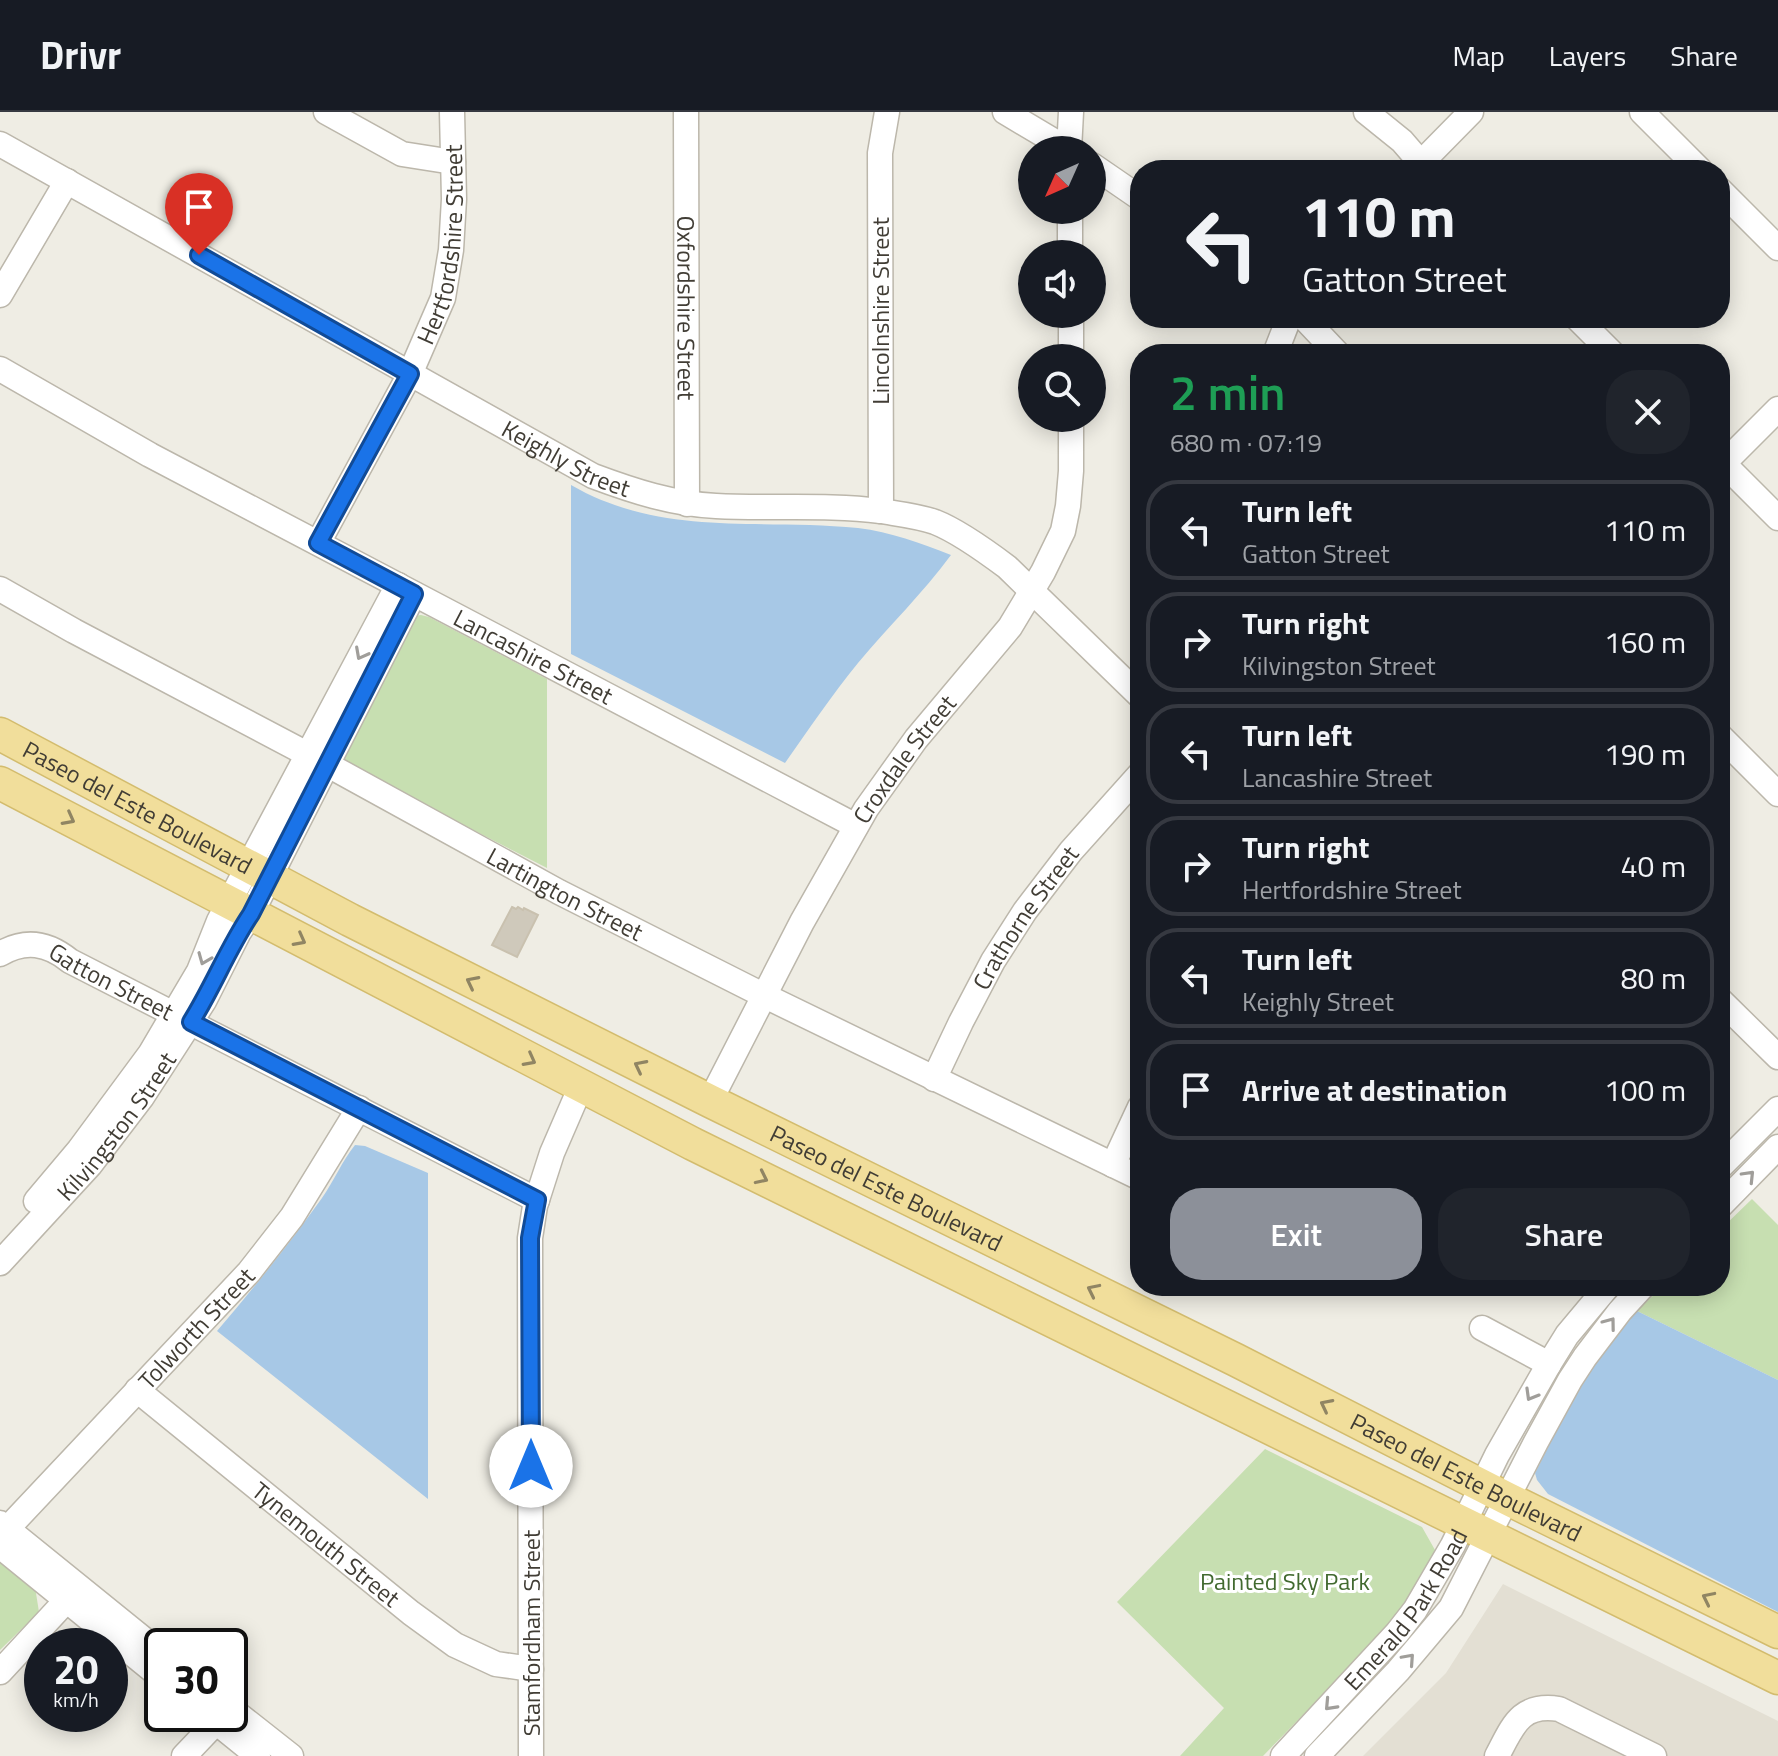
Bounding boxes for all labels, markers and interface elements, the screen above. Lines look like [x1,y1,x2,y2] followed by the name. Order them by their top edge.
[40,26,121,84] text: Drivr
[1452,34,1505,77] text: Map
[1549,34,1626,77] text: Layers
[1670,34,1738,77] text: Share
[1018,136,1106,224] north arrow
[1018,136,1106,432] map controls
[407,144,472,350] street label: Hertfordshire Street
[165,173,233,255] pin
[1302,174,1455,259] text: 110 m
[177,185,221,229] icon: arrive
[1170,192,1274,296] icon: left
[668,216,705,401] street label: Oxfordshire Street
[862,217,898,405] street label: Lincolnshire Street
[1018,240,1106,328] button: sound
[1302,251,1507,306] text: Gatton Street
[1018,344,1106,432] button: search
[1170,356,1285,429] text: 2 min
[1606,370,1690,454] button: close
[495,411,636,506] street label: Keighly Street
[1170,423,1322,462] text: 680 m · 07:19
[1242,488,1352,534] text: Turn left
[1604,507,1686,553] text: 110 m
[1174,508,1218,552] icon: left
[1242,534,1390,573] text: Gatton Street
[447,600,620,714] street label: Lancashire Street
[1242,600,1370,646] text: Turn right
[1604,619,1686,665] text: 160 m
[1174,620,1218,664] icon: right
[356,646,371,660] one-way arrow
[1242,646,1436,685] text: Kilvingston Street
[843,686,965,830] street label: Croxdale Street
[1242,712,1352,758] text: Turn left
[17,731,259,883] street label: Paseo del Este Boulevard
[1604,731,1686,777] text: 190 m
[1174,732,1218,776] icon: left
[1242,758,1432,797] text: Lancashire Street
[61,810,76,825] one-way arrow
[1242,824,1370,870] text: Turn right
[963,837,1087,996] street label: Crathorne Street
[480,838,650,950] street label: Lartington Street
[1621,843,1686,889] text: 40 m
[1174,844,1218,888] icon: right
[1242,870,1462,909] text: Hertfordshire Street
[291,930,306,945] one-way arrow
[43,933,181,1029] street label: Gatton Street
[1242,936,1352,982] text: Turn left
[197,951,213,965] one-way arrow
[1621,955,1686,1001] text: 80 m
[1174,956,1218,1000] icon: left
[466,976,481,991] one-way arrow
[1242,982,1394,1021] text: Keighly Street
[48,1044,185,1208] street label: Kilvingston Street
[522,1051,536,1066] one-way arrow
[634,1060,649,1076] one-way arrow
[1242,1067,1507,1113] text: Arrive at destination
[1604,1067,1686,1113] text: 100 m
[1174,1068,1218,1112] icon: arrive
[764,1115,1009,1260] street label: Paseo del Este Boulevard
[753,1168,768,1184] one-way arrow
[1740,1171,1754,1185] one-way arrow
[1170,1188,1422,1280] button: Exit
[1438,1188,1690,1280] button: Share
[129,1258,263,1397] street label: Tolworth Street
[1086,1284,1101,1299] one-way arrow
[1601,1317,1615,1332] one-way arrow
[1525,1386,1541,1401] one-way arrow
[1319,1400,1334,1415] one-way arrow
[1344,1404,1588,1551] street label: Paseo del Este Boulevard
[489,1424,573,1508] position arrow
[244,1473,408,1616] street label: Tynemouth Street
[1335,1523,1476,1698] street label: Emerald Park Road
[513,1529,549,1736] street label: Stamfordham Street
[1200,1563,1371,1599] park label: Painted Sky Park
[1702,1592,1717,1607] one-way arrow
[144,1628,248,1732] speed limit sign: 30
[54,1639,98,1700] text: 20
[1400,1653,1414,1668] one-way arrow
[53,1684,99,1715] text: km/h
[1325,1696,1340,1710] one-way arrow

